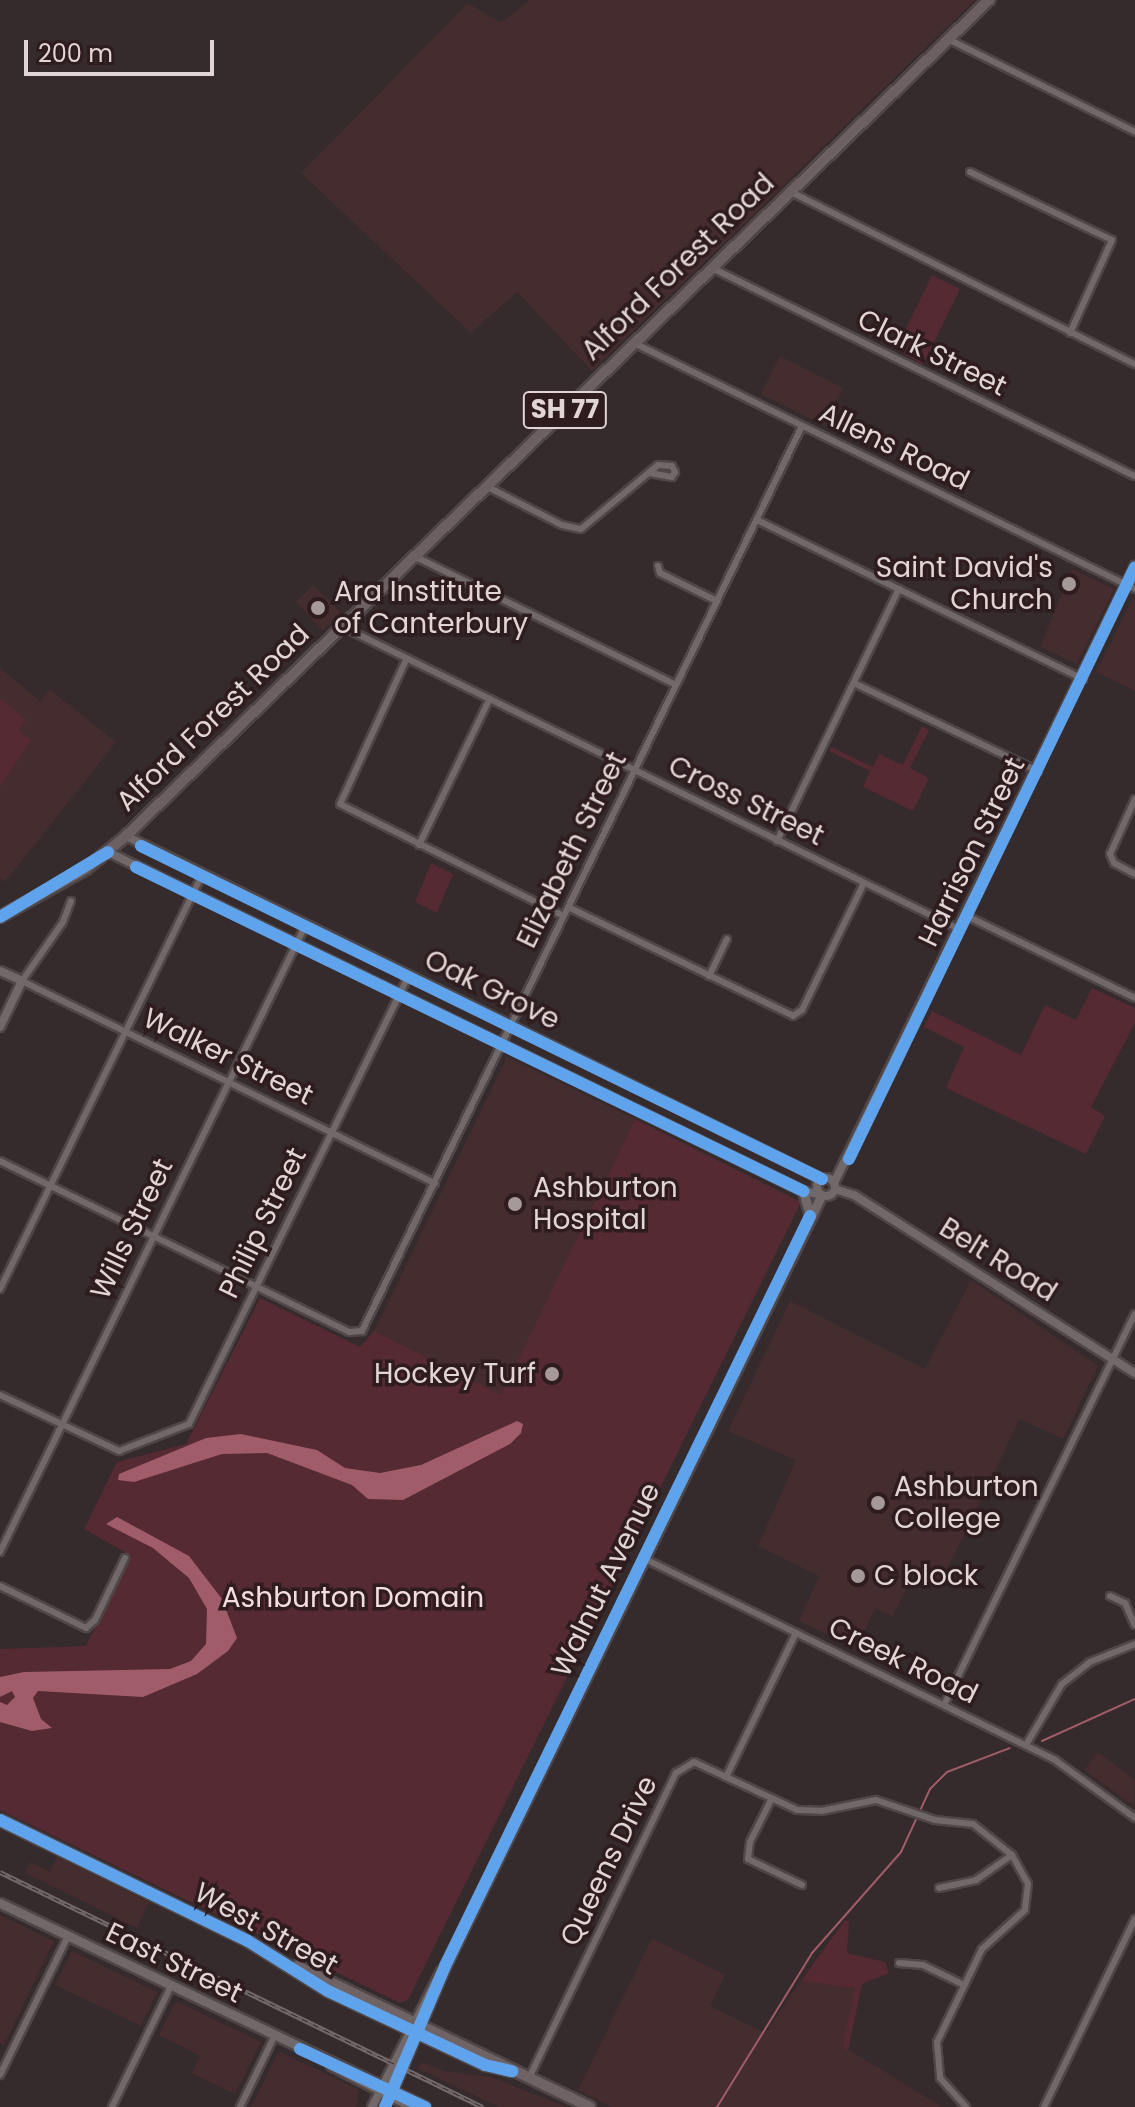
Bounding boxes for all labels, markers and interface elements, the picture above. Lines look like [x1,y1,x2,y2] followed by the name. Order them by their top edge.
[28,24,218,74] scale bar
[38,37,113,70] text: 200 m
[575,166,781,368] street label: Alford Forest Road
[852,302,1012,404] street label: Clark Street
[521,388,609,432] road number: SH 77
[813,396,975,498] street label: Allens Road
[876,551,1053,617] place label: Saint David's Church
[334,575,528,641] place label: Ara Institute of Canterbury
[1060,575,1078,593] marker: Saint David's Church
[309,599,327,617] marker: Ara Institute of Canterbury
[110,617,316,819] street label: Alford Forest Road
[510,747,634,953] street label: Elizabeth Street
[663,749,829,853] street label: Cross Street
[912,752,1032,952] street label: Harrison Street
[419,943,565,1037] street label: Oak Grove
[138,1001,318,1113] street label: Walker Street
[212,1142,314,1304] street label: Philip Street
[84,1153,180,1305] street label: Wills Street
[533,1171,678,1237] place label: Ashburton Hospital
[504,1193,526,1215] marker: Ashburton Hospital
[933,1211,1063,1309] street label: Belt Road
[374,1357,536,1391] place label: Hockey Turf
[543,1365,561,1383] marker: Hockey Turf
[894,1470,1039,1536] place label: Ashburton College
[544,1477,668,1683] street label: Walnut Avenue
[869,1494,887,1512] marker: Ashburton College
[874,1559,978,1593] place label: C block
[849,1567,867,1585] marker: C block
[222,1581,484,1615] park label: Ashburton Domain
[823,1611,983,1711] street label: Creek Road
[553,1771,665,1951] street label: Queens Drive
[188,1876,344,1982] street label: West Street
[100,1916,248,2010] street label: East Street

